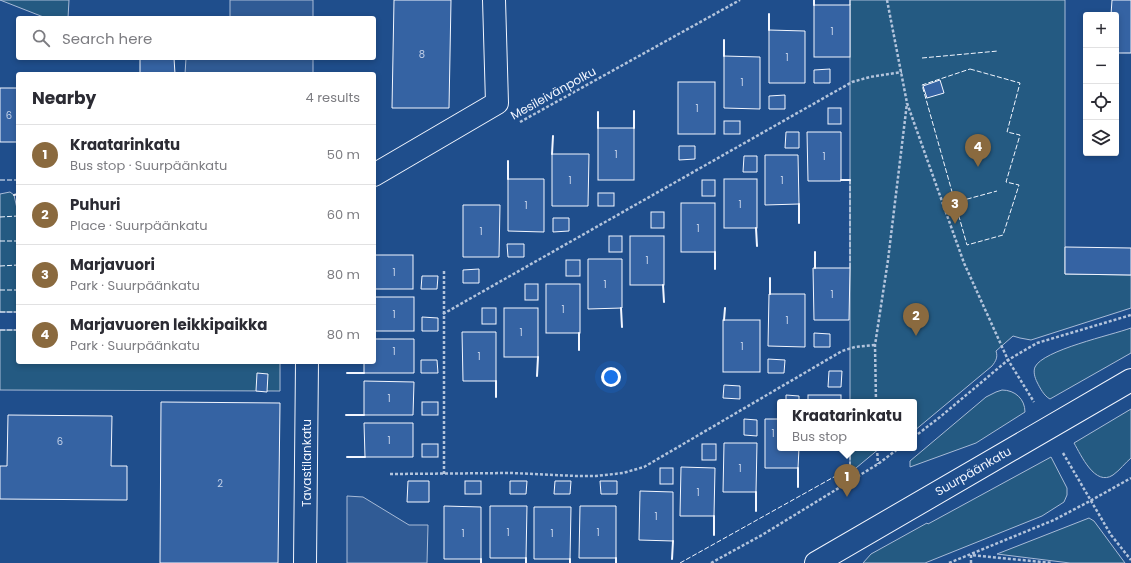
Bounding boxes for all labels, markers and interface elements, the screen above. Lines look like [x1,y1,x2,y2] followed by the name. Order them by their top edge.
[1083,12,1119,156] map controls
[1083,12,1119,48] button: +
[16,16,376,60] search box
[830,24,834,39] house number: 1
[30,27,52,49] icon: search
[62,28,152,49] text: Search here
[419,47,425,62] house number: 8
[1083,48,1119,84] button: −
[785,50,789,65] house number: 1
[507,62,599,124] street label: Mesileivänpolku
[740,75,744,90] house number: 1
[1083,84,1119,120] button: locate
[32,86,96,110] text: Nearby
[306,88,360,107] text: 4 results
[695,101,699,116] house number: 1
[6,108,12,123] house number: 6
[1083,120,1119,156] button: layers
[70,134,180,155] text: Kraatarinkatu
[965,134,991,167] pin: 4
[43,145,47,164] text: 1
[327,145,360,164] text: 50 m
[614,147,618,162] house number: 1
[822,149,826,164] house number: 1
[70,156,227,175] text: Bus stop · Suurpäänkatu
[568,173,572,188] house number: 1
[780,173,784,188] house number: 1
[942,191,968,224] pin: 3
[70,194,121,215] text: Puhuri
[738,197,742,212] house number: 1
[524,198,528,213] house number: 1
[41,205,49,224] text: 2
[327,205,360,224] text: 60 m
[70,216,208,235] text: Place · Suurpäänkatu
[696,221,700,236] house number: 1
[479,224,483,239] house number: 1
[645,253,649,268] house number: 1
[70,254,155,275] text: Marjavuori
[41,265,49,284] text: 3
[327,265,360,284] text: 80 m
[392,265,396,280] house number: 1
[70,276,200,295] text: Park · Suurpäänkatu
[603,277,607,292] house number: 1
[830,287,834,302] house number: 1
[561,302,565,317] house number: 1
[903,303,929,336] pin: 2
[392,307,396,322] house number: 1
[785,313,789,328] house number: 1
[70,314,268,335] text: Marjavuoren leikkipaikka
[41,325,49,344] text: 4
[327,325,360,344] text: 80 m
[519,325,523,340] house number: 1
[70,336,200,355] text: Park · Suurpäänkatu
[740,339,744,354] house number: 1
[392,344,396,359] house number: 1
[477,349,481,364] house number: 1
[601,367,621,387] your location
[387,391,391,406] house number: 1
[777,399,917,451] popup
[792,405,902,426] text: Kraatarinkatu
[298,419,315,507] street label: Tavastilankatu
[771,426,775,441] house number: 1
[792,427,847,446] text: Bus stop
[387,433,391,448] house number: 1
[57,434,63,449] house number: 6
[932,442,1014,500] street label: Suurpäänkatu
[738,461,742,476] house number: 1
[834,464,860,497] pin: 1
[217,476,223,491] house number: 2
[696,485,700,500] house number: 1
[654,509,658,524] house number: 1
[506,525,510,540] house number: 1
[596,525,600,540] house number: 1
[461,526,465,541] house number: 1
[550,526,554,541] house number: 1

